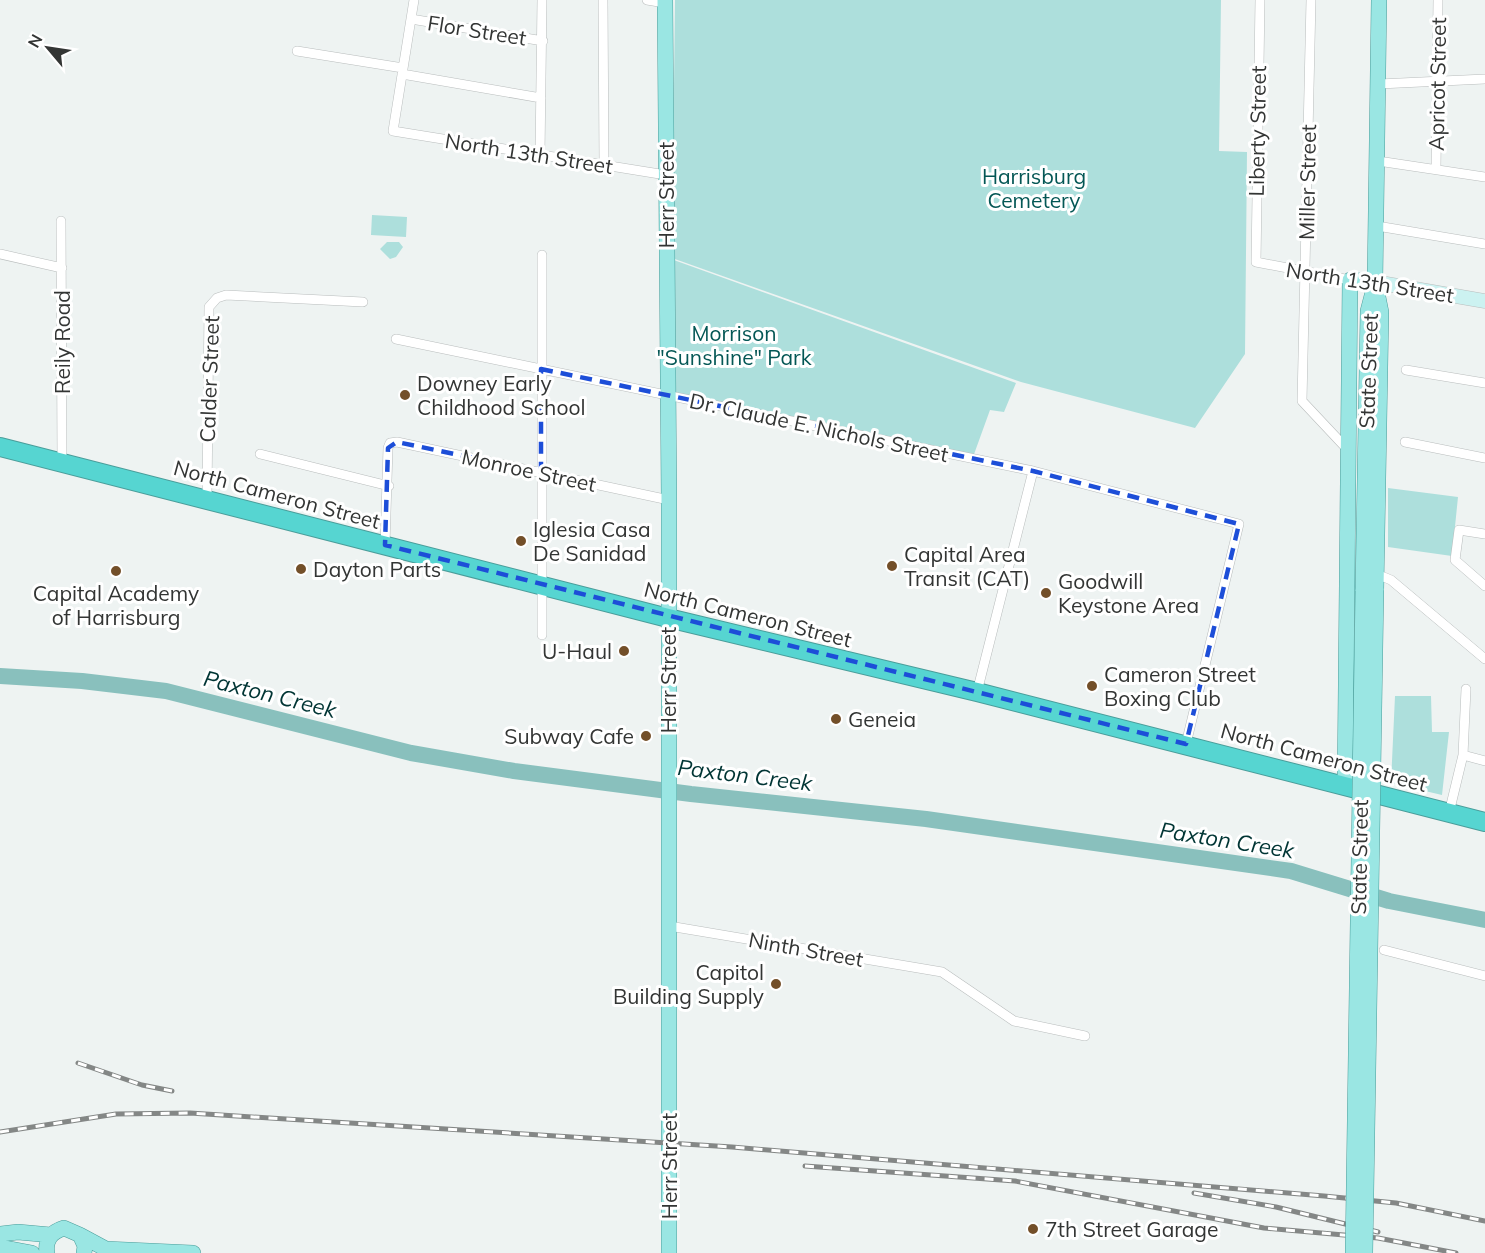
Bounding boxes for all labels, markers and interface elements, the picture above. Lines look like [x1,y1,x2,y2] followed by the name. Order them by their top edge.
[426,9,528,51] street label: Flor Street
[1423,17,1451,151] street label: Apricot Street
[18,18,78,78] north arrow
[23,31,47,51] text: N
[1243,65,1271,197] street label: Liberty Street
[1293,124,1321,240] street label: Miller Street
[443,127,615,179] street label: North 13th Street
[653,142,679,248] street label: Herr Street
[982,163,1086,213] park label: Harrisburg Cemetery
[1284,256,1456,308] street label: North 13th Street
[49,290,75,394] street label: Reily Road
[1353,313,1383,429] street label: State Street
[194,315,224,443] street label: Calder Street
[656,320,812,370] park label: Morrison "Sunshine" Park
[417,370,585,420] place label: Downey Early Childhood School
[687,387,951,467] street label: Dr. Claude E. Nichols Street
[398,388,412,402] marker: Downey Early Childhood School
[459,443,599,497] street label: Monroe Street
[171,454,383,534] street label: North Cameron Street
[533,516,651,566] place label: Iglesia Casa De Sanidad
[514,534,528,548] marker: Iglesia Casa De Sanidad
[904,541,1030,591] place label: Capital Area Transit (CAT)
[313,556,441,582] place label: Dayton Parts
[885,559,899,573] marker: Capital Area Transit (CAT)
[294,562,308,576] marker: Dayton Parts
[109,564,123,578] marker: Capital Academy of Harrisburg
[1058,568,1199,618] place label: Goodwill Keystone Area
[642,576,854,652] street label: North Cameron Street
[33,580,199,630] place label: Capital Academy of Harrisburg
[1039,586,1053,600] marker: Goodwill Keystone Area
[655,627,681,733] street label: Herr Street
[542,638,612,664] place label: U-Haul
[617,644,631,658] marker: U-Haul
[1104,661,1256,711] place label: Cameron Street Boxing Club
[201,664,340,724] water label: Paxton Creek
[1085,679,1099,693] marker: Cameron Street Boxing Club
[848,706,916,732] place label: Geneia
[829,712,843,726] marker: Geneia
[1218,717,1430,797] street label: North Cameron Street
[504,723,634,749] place label: Subway Cafe
[639,729,653,743] marker: Subway Cafe
[676,753,815,797] water label: Paxton Creek
[1345,799,1373,915] street label: State Street
[1158,816,1297,865] water label: Paxton Creek
[747,926,865,972] street label: Ninth Street
[613,959,764,1009] place label: Capitol Building Supply
[769,977,783,991] marker: Capitol Building Supply
[656,1113,682,1219] street label: Herr Street
[1045,1216,1218,1242] place label: 7th Street Garage
[1026,1222,1040,1236] marker: 7th Street Garage

